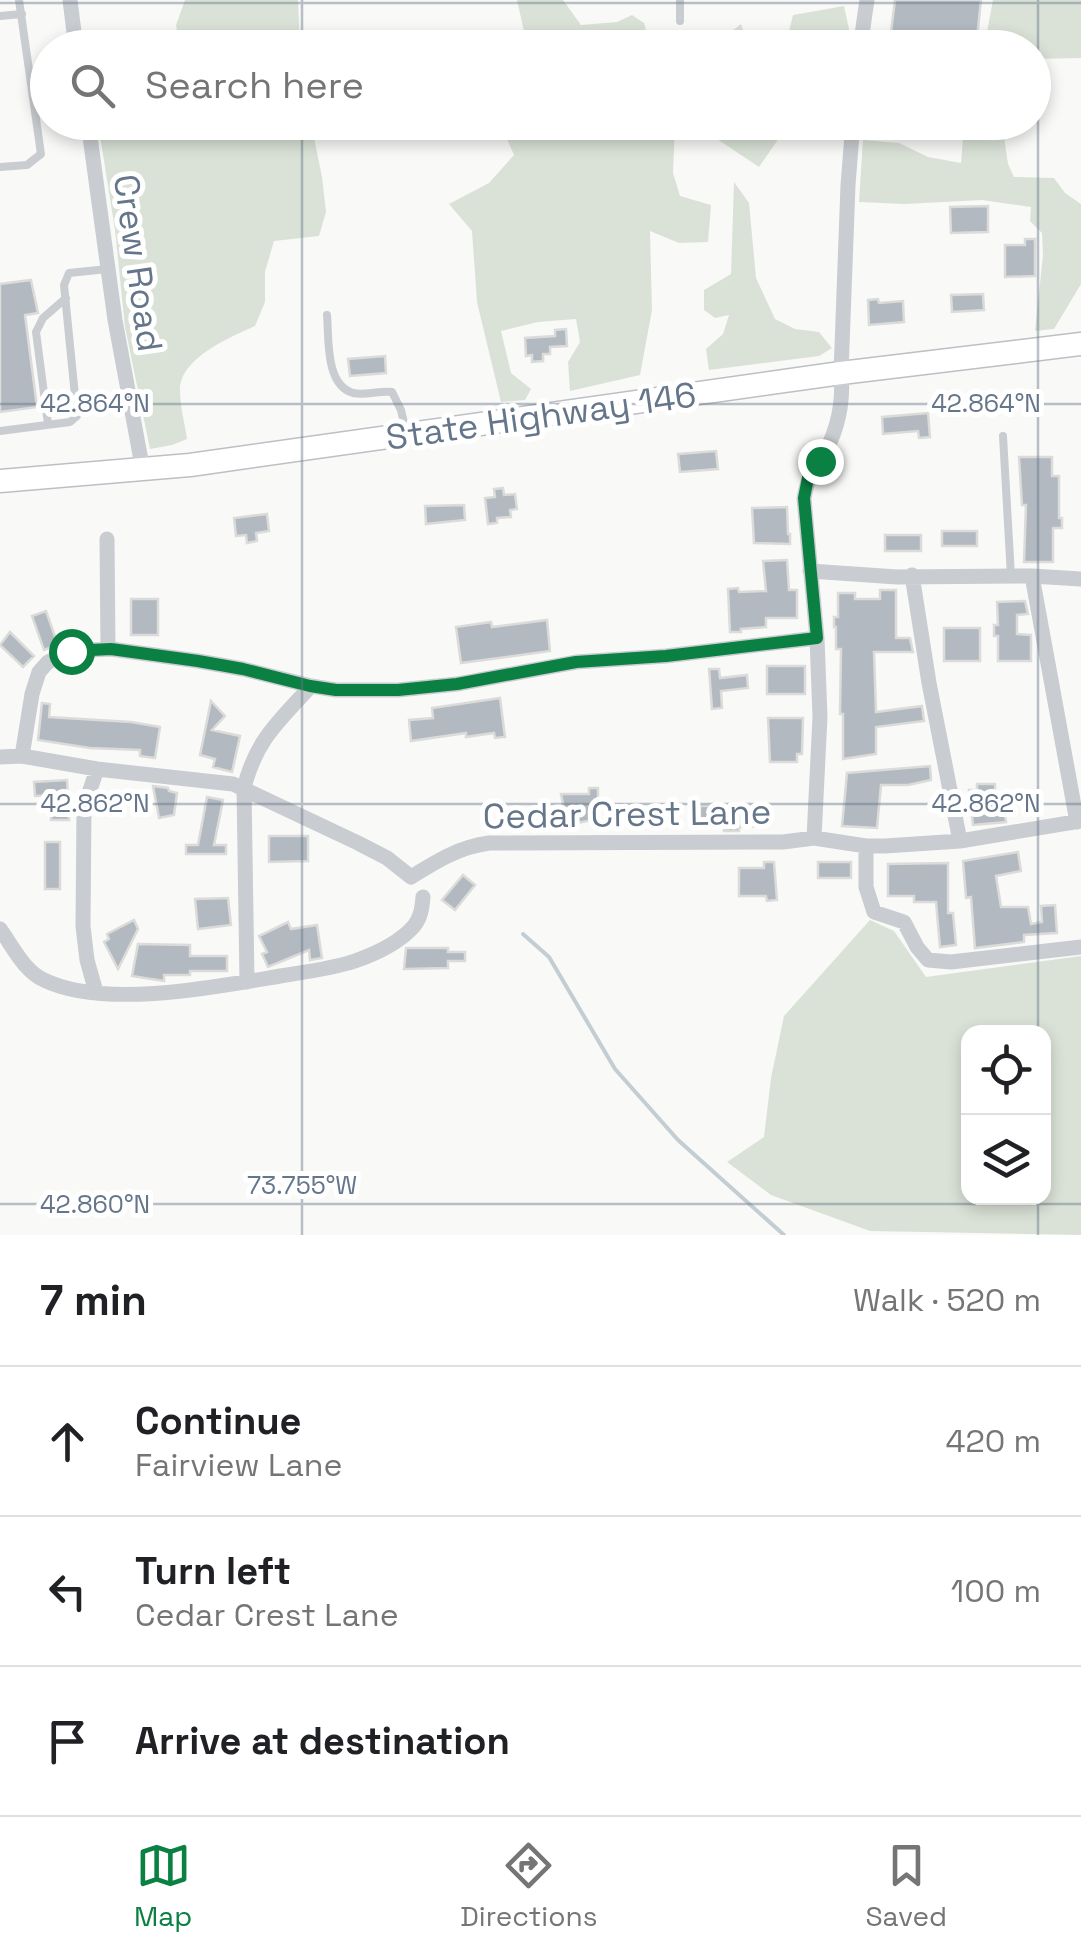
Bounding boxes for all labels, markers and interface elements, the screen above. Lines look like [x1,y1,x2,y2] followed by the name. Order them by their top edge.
[30,30,1051,140] search box
[65,58,120,113] icon: search
[145,61,364,109] text: Search here
[104,172,172,354] street label: Crew Road
[383,372,699,460] street label: State Highway 146
[40,387,150,419] text: 42.864°N
[931,387,1041,419] text: 42.864°N
[798,439,844,485] route end
[49,629,95,675] route start
[40,787,150,819] text: 42.862°N
[931,787,1041,819] text: 42.862°N
[482,789,772,839] street label: Cedar Crest Lane
[961,1025,1051,1205] map controls
[961,1025,1051,1115] button: locate
[961,1115,1051,1205] button: layers
[247,1169,357,1201] text: 73.755°W
[40,1188,150,1220] text: 42.860°N
[40,1274,147,1327] text: 7 min
[853,1280,1041,1320] text: Walk · 520 m
[135,1397,301,1445] text: Continue
[40,1414,95,1469] icon: ahead
[945,1421,1041,1461] text: 420 m
[135,1445,342,1485] text: Fairview Lane
[135,1547,291,1595] text: Turn left
[40,1564,95,1619] icon: left
[951,1571,1041,1611] text: 100 m
[135,1595,399,1635] text: Cedar Crest Lane
[40,1714,95,1769] icon: arrive
[135,1717,510,1765] text: Arrive at destination
[134,1838,192,1934] tab: Map
[460,1838,597,1934] tab: Directions
[865,1838,947,1934] tab: Saved

